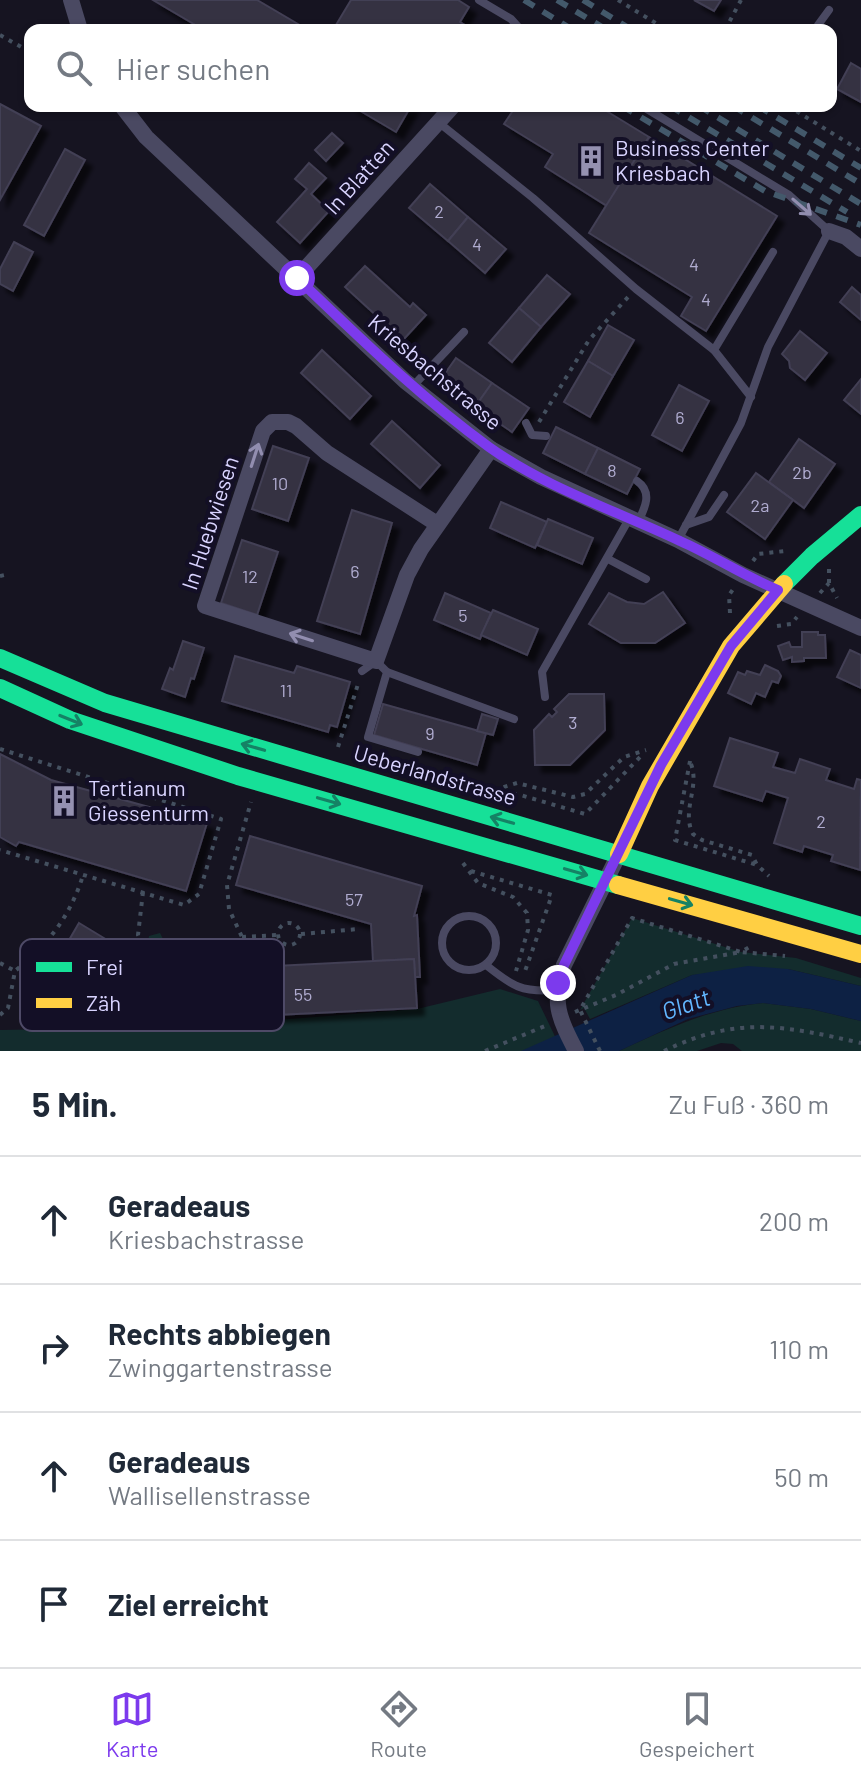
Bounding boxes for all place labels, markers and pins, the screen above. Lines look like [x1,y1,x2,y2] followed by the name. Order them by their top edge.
[615,134,769,185] place label: Business Center Kriesbach
[574,144,608,178] building icon: Business Center Kriesbach
[88,774,209,825] place label: Tertianum Giessenturm
[47,784,81,818] building icon: Tertianum Giessenturm

